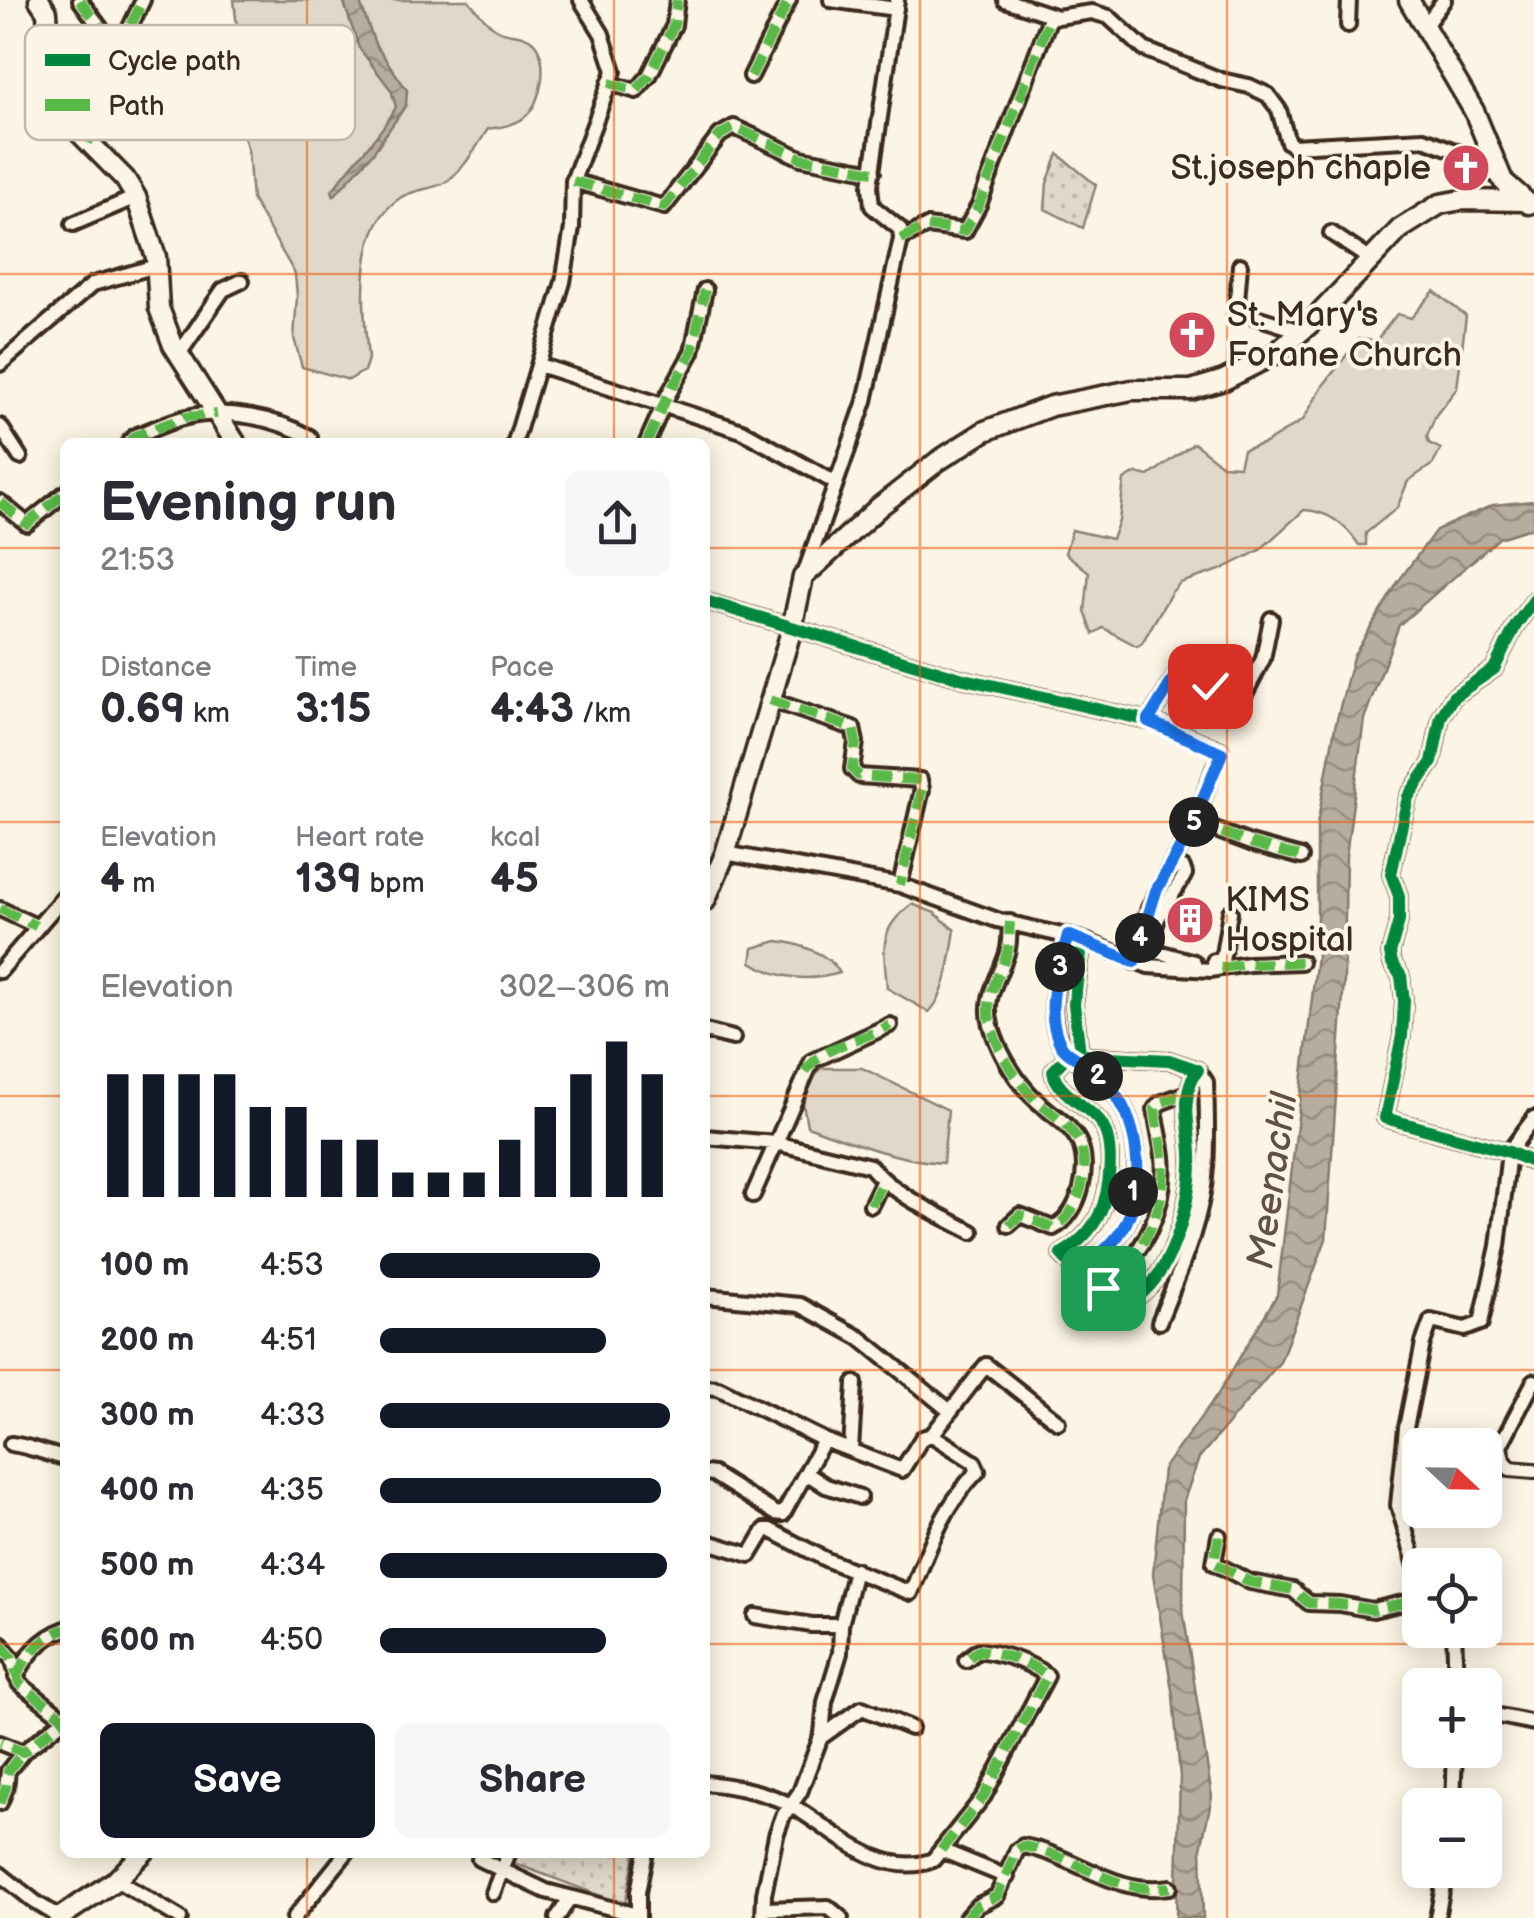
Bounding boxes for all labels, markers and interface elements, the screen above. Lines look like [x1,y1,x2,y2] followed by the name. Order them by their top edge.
[25,25,355,140] legend
[108,45,241,78] text: Cycle path
[108,90,164,123] text: Path
[1440,142,1492,194] church icon: St.joseph chaple
[1170,147,1431,190] place label: St.joseph chaple
[1227,294,1462,377] place label: St. Mary's Forane Church
[1166,309,1218,361] church icon: St. Mary's Forane Church
[100,470,397,537] text: Evening run
[565,471,670,576] button: share
[100,541,175,580] text: 21:53
[1168,644,1253,729] pin
[100,651,212,684] text: Distance
[295,651,357,684] text: Time
[490,651,554,684] text: Pace
[1183,659,1238,714] icon: check
[100,684,185,735] text: 0.69
[295,684,372,735] text: 3:15
[490,684,574,735] text: 4:43
[185,697,230,730] text: km
[574,697,631,730] text: /km
[1169,797,1219,847] pin: 5
[1186,805,1202,838] text: 5
[100,821,217,854] text: Elevation
[295,821,424,854] text: Heart rate
[490,821,540,854] text: kcal
[100,854,125,905] text: 4
[295,854,362,905] text: 139
[490,854,539,905] text: 45
[125,867,155,900] text: m
[362,867,425,900] text: bpm
[1225,879,1354,962] place label: KIMS Hospital
[1164,894,1216,946] building icon: KIMS Hospital
[1115,913,1165,963] pin: 4
[1132,921,1148,954] text: 4
[1035,942,1085,992] pin: 3
[1052,950,1068,983] text: 3
[100,968,233,1007] text: Elevation
[498,968,670,1007] text: 302–306 m
[1073,1051,1123,1101] pin: 2
[1090,1059,1106,1092] text: 2
[1238,1089,1308,1272] water label: Meenachil
[1108,1167,1158,1217] pin: 1
[1127,1175,1139,1208] text: 1
[100,1246,189,1285] text: 100 m
[260,1246,324,1285] text: 4:53
[1061,1246,1146,1331] pin
[1076,1261,1131,1316] icon: arrive
[100,1321,194,1360] text: 200 m
[260,1321,317,1360] text: 4:51
[100,1396,195,1435] text: 300 m
[260,1396,325,1435] text: 4:33
[1402,1428,1502,1528] north arrow
[1402,1428,1502,1888] map controls
[100,1471,195,1510] text: 400 m
[260,1471,324,1510] text: 4:35
[100,1546,194,1585] text: 500 m
[260,1546,325,1585] text: 4:34
[1402,1548,1502,1648] button: locate
[100,1621,195,1660] text: 600 m
[260,1621,323,1660] text: 4:50
[1402,1668,1502,1768] button: +
[100,1723,375,1838] button: Save
[395,1723,670,1838] button: Share
[1402,1788,1502,1888] button: −

